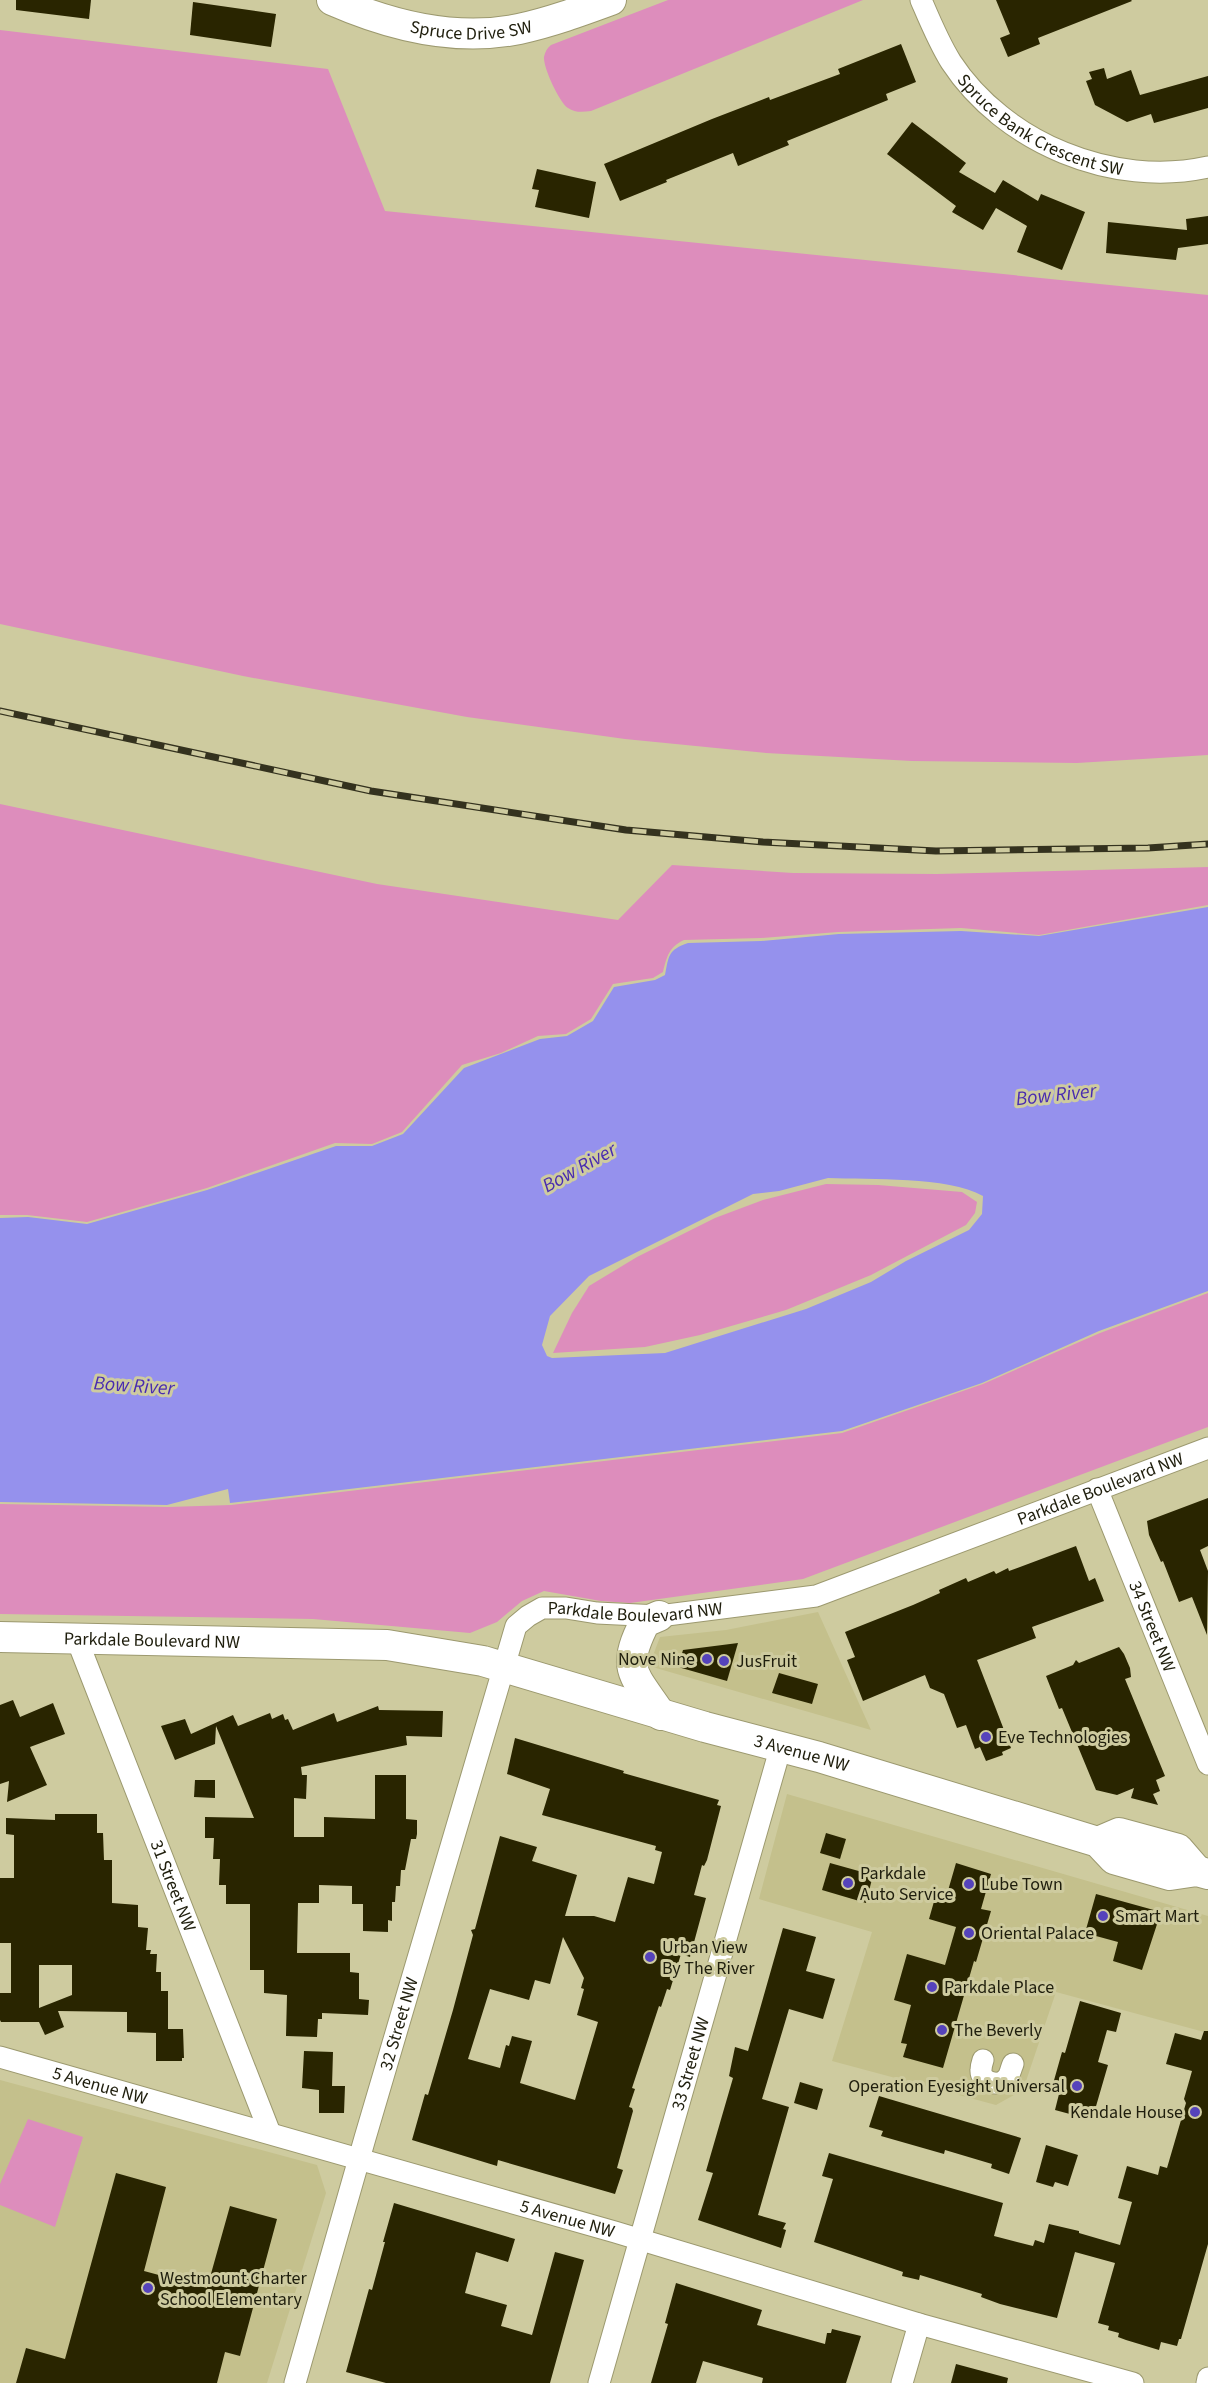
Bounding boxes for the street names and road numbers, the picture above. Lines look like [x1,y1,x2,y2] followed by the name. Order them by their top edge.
[408,14,535,47] street label: Spruce Drive SW
[951,69,1125,182] street label: Spruce Bank Crescent SW
[1014,1446,1187,1532] street label: Parkdale Boulevard NW
[1122,1577,1182,1676] street label: 34 Street NW
[548,1596,724,1629] street label: Parkdale Boulevard NW
[64,1626,240,1655] street label: Parkdale Boulevard NW
[751,1728,852,1778] street label: 3 Avenue NW
[144,1837,202,1935] street label: 31 Street NW
[374,1974,425,2073] street label: 32 Street NW
[665,2014,716,2114] street label: 33 Street NW
[50,2061,150,2111] street label: 5 Avenue NW
[517,2194,618,2244] street label: 5 Avenue NW

